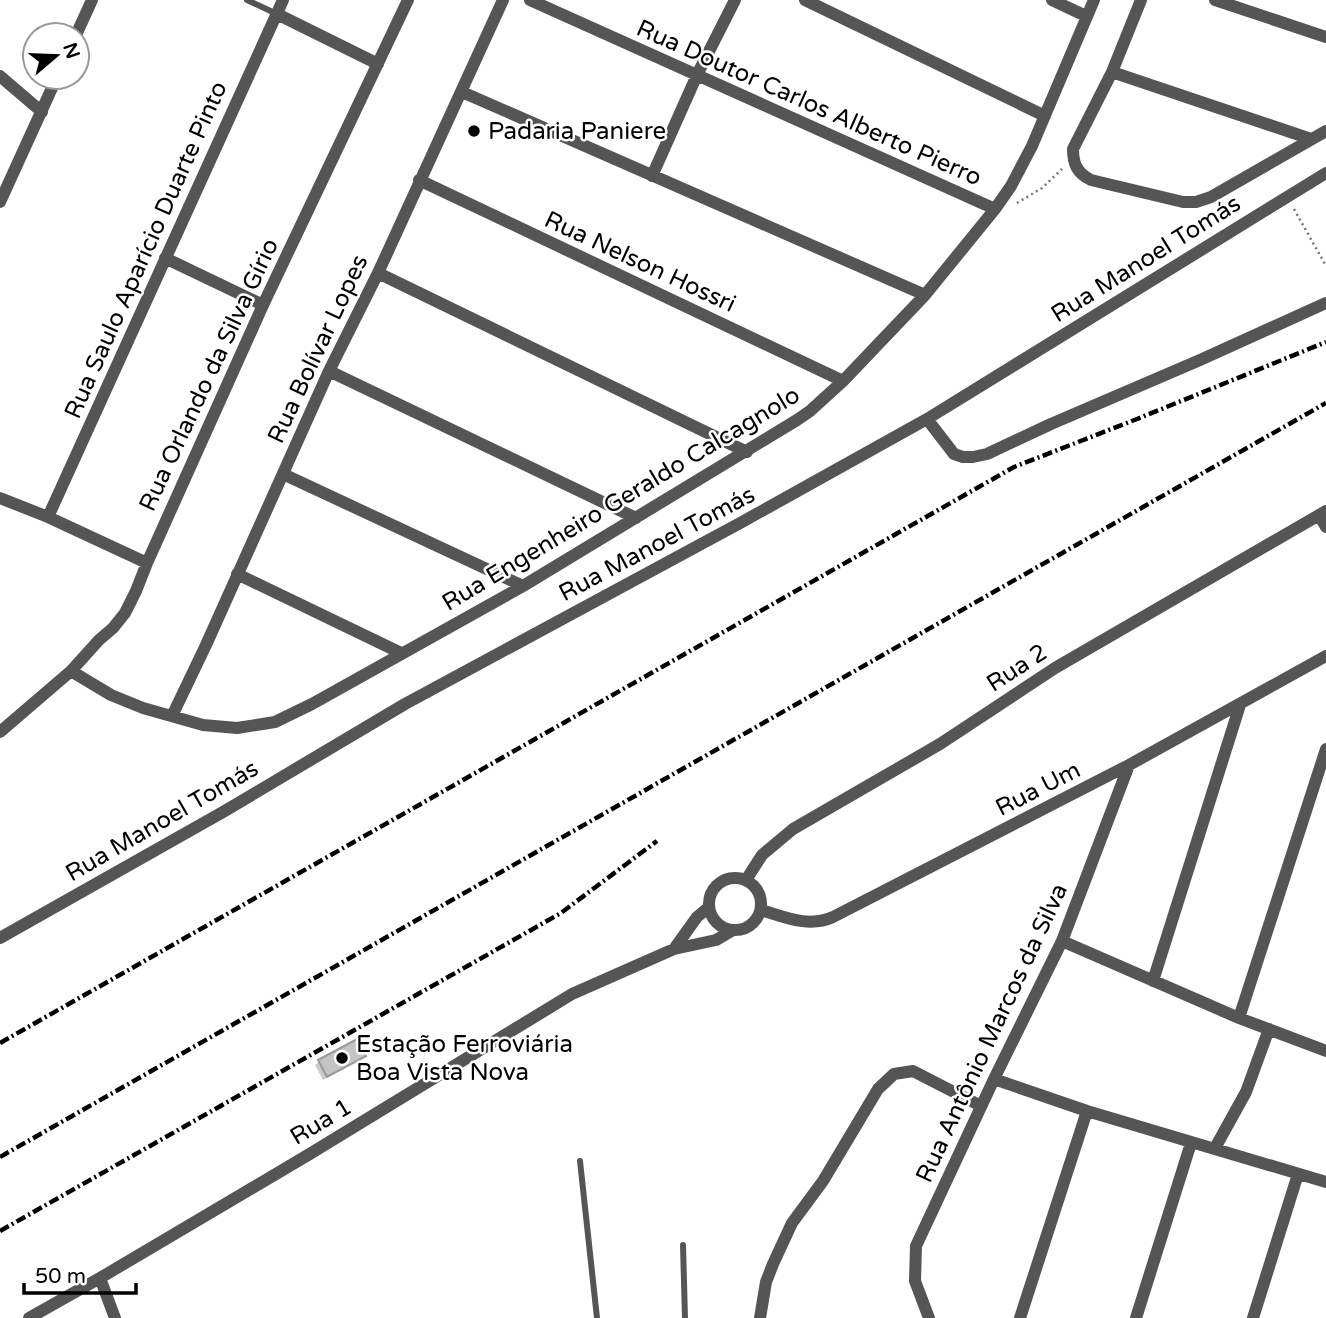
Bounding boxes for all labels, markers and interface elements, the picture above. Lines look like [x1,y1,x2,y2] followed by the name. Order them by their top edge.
[632,14,986,192] street label: Rua Doutor Carlos Alberto Pierro
[21,21,91,91] north arrow
[58,40,84,62] text: N
[58,77,234,423] street label: Rua Saulo Aparício Duarte Pinto
[488,117,666,146] place label: Padaria Paniere
[466,123,482,139] marker: Padaria Paniere
[1046,189,1246,329] street label: Rua Manoel Tomás
[540,205,740,319] street label: Rua Nelson Hossri
[133,234,285,516] street label: Rua Orlando da Silva Gírio
[262,250,374,448] street label: Rua Bolívar Lopes
[437,380,805,618] street label: Rua Engenheiro Geraldo Calcagnolo
[554,480,760,608] street label: Rua Manoel Tomás
[981,638,1053,698] street label: Rua 2
[60,754,264,888] street label: Rua Manoel Tomás
[991,755,1085,823] street label: Rua Um
[910,879,1074,1187] street label: Rua Antônio Marcos da Silva
[356,1030,573,1087] place label: Estação Ferroviária Boa Vista Nova
[334,1050,350,1066] marker: Estação Ferroviária Boa Vista Nova
[285,1092,357,1152] street label: Rua 1
[24,1252,136,1296] scale bar
[35,1264,86,1289] text: 50 m

